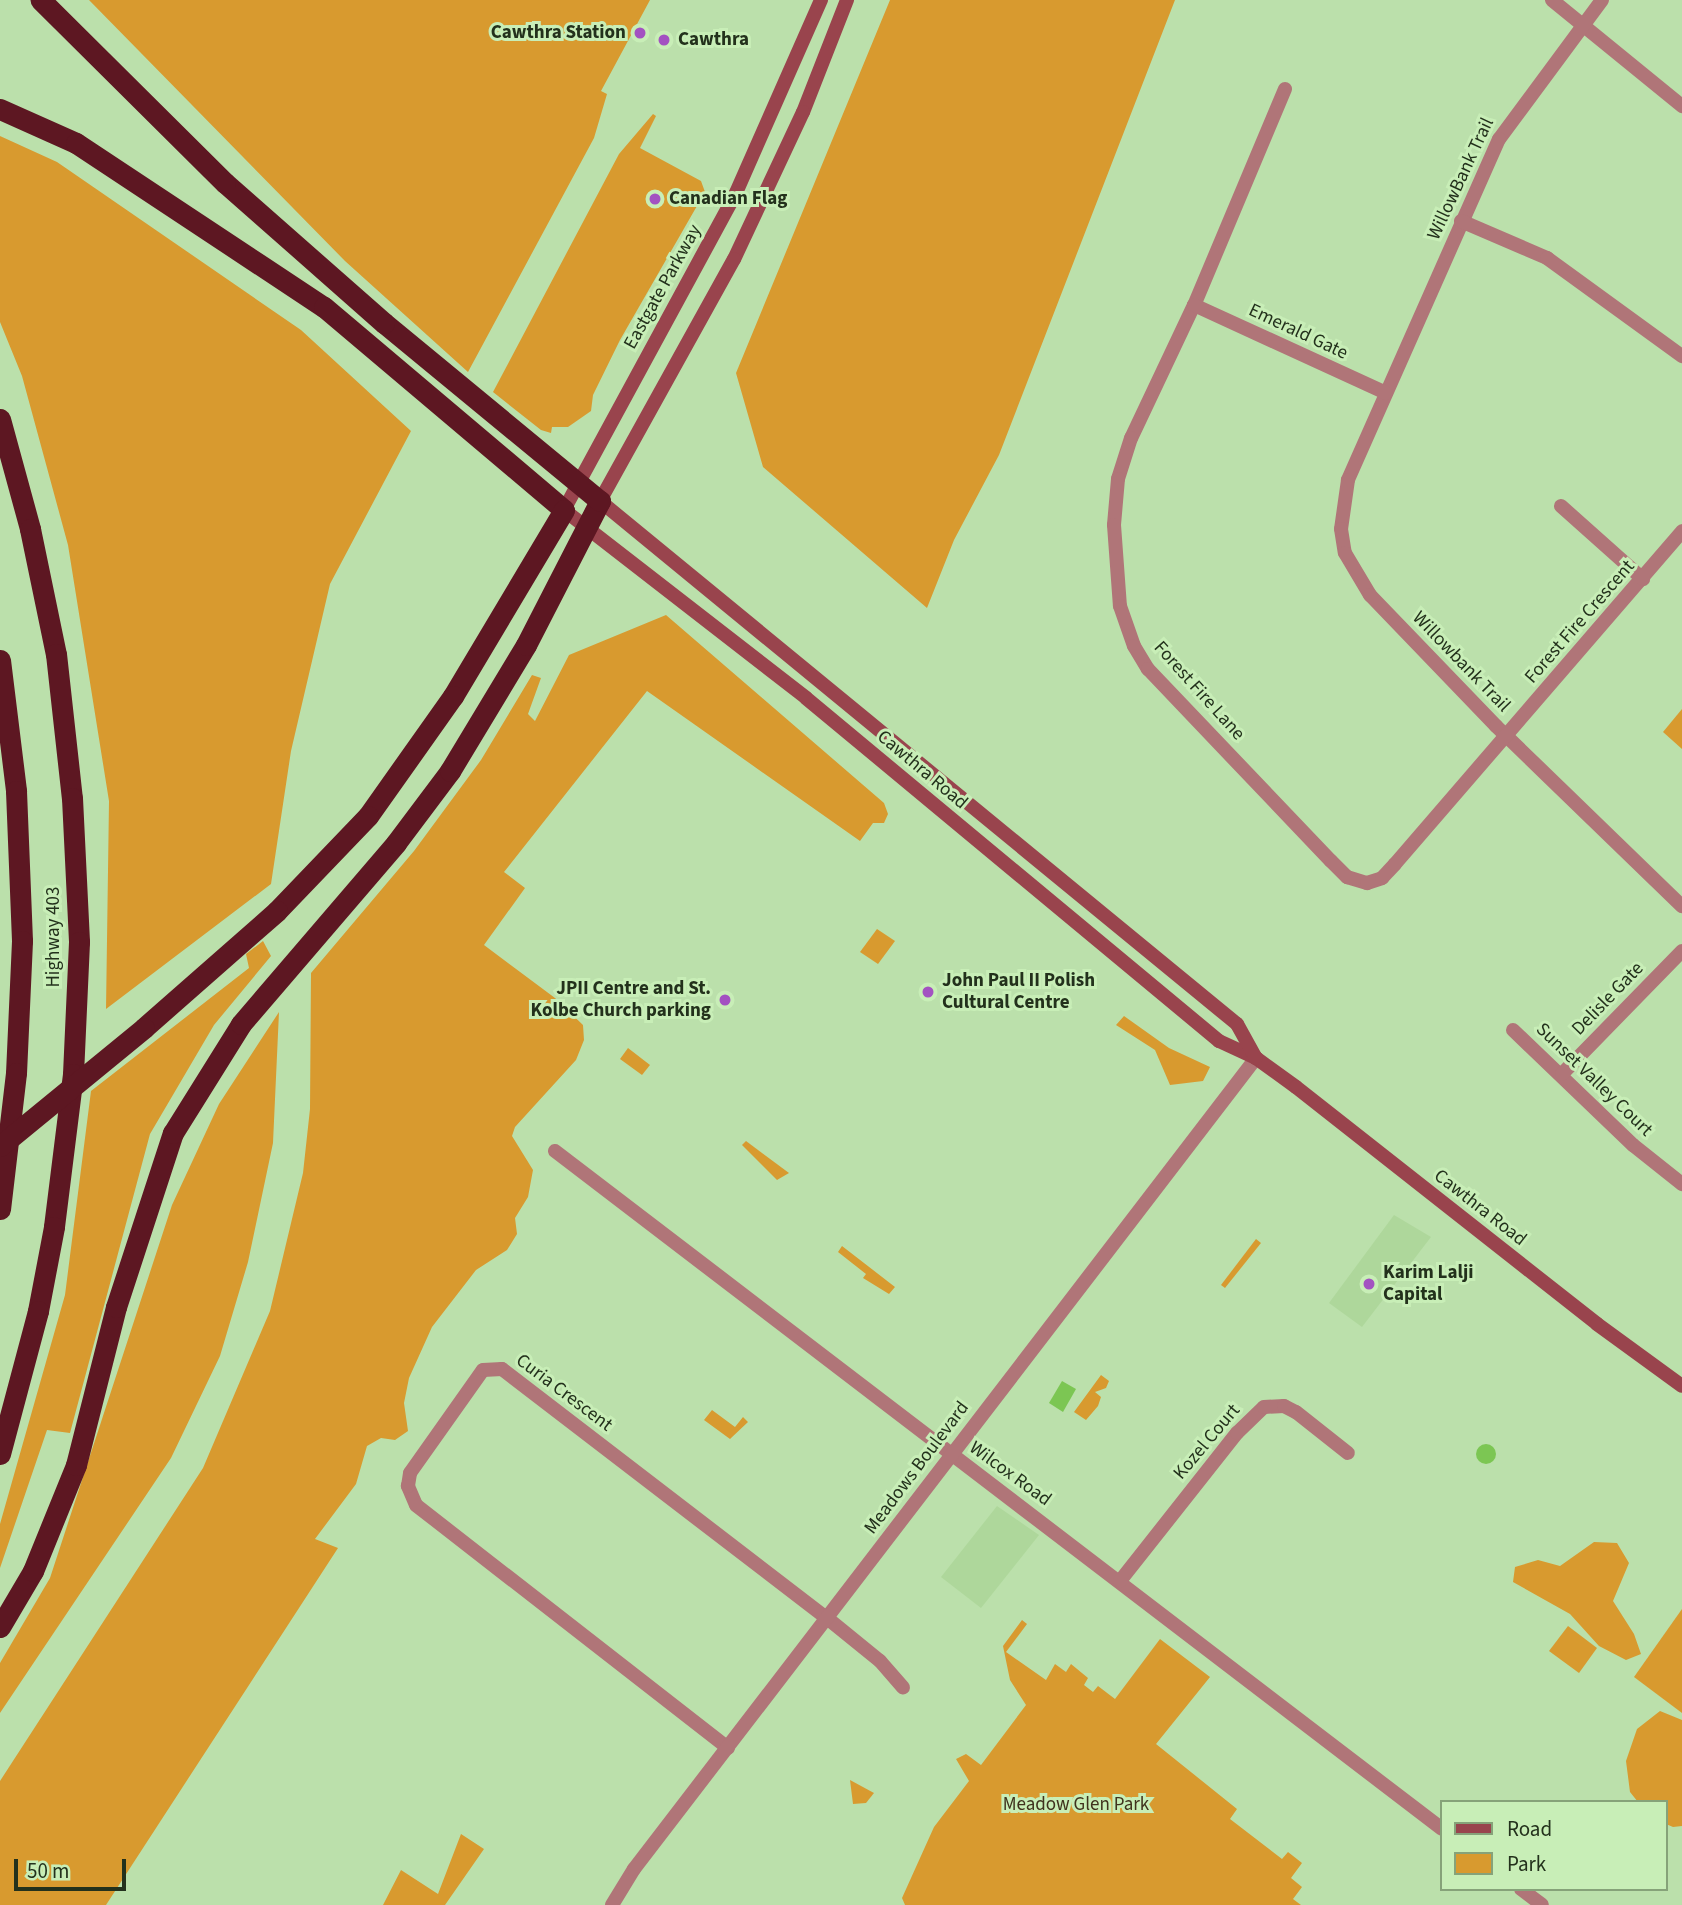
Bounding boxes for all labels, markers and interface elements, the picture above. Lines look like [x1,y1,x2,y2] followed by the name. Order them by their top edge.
[491,22,626,44] place label: Cawthra Station
[632,25,648,41] marker: Cawthra Station
[678,29,749,51] place label: Cawthra
[656,32,672,48] marker: Cawthra
[1423,114,1499,244] street label: WillowBank Trail
[669,188,787,210] place label: Canadian Flag
[647,191,663,207] marker: Canadian Flag
[619,221,707,353] street label: Eastgate Parkway
[1245,299,1351,365] street label: Emerald Gate
[1520,556,1640,688] street label: Forest Fire Crescent
[1407,607,1515,717] street label: Willowbank Trail
[1149,637,1249,745] street label: Forest Fire Lane
[872,726,972,814] street label: Cawthra Road
[43,886,65,988] street label: Highway 403
[1567,958,1649,1040] street label: Delisle Gate
[942,970,1095,1014] place label: John Paul II Polish Cultural Centre
[531,978,711,1022] place label: JPII Centre and St. Kolbe Church parking
[920,984,936,1000] marker: John Paul II Polish Cultural Centre
[717,992,733,1008] marker: JPII Centre and St. Kolbe Church parking
[1531,1018,1657,1142] street label: Sunset Valley Court
[1429,1165,1531,1251] street label: Cawthra Road
[1383,1262,1474,1306] place label: Karim Lalji Capital
[1361,1276,1377,1292] marker: Karim Lalji Capital
[511,1349,617,1437] street label: Curia Crescent
[860,1397,974,1539] street label: Meadows Boulevard
[1169,1400,1245,1484] street label: Kozel Court
[965,1437,1055,1511] street label: Wilcox Road
[1003,1794,1149,1816] park label: Meadow Glen Park
[1440,1800,1668,1891] legend
[1507,1814,1552,1844] text: Road
[18,1846,130,1890] scale bar
[1507,1849,1546,1879] text: Park
[27,1856,69,1886] text: 50 m

